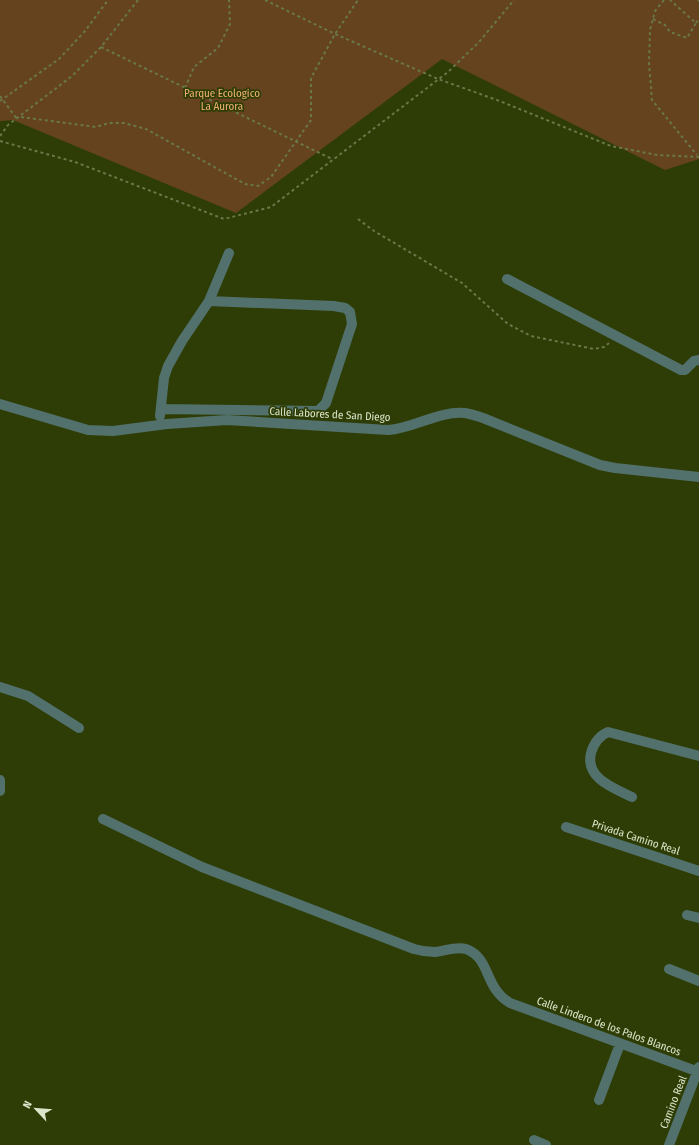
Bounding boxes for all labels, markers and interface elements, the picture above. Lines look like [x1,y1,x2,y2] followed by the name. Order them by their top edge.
[184,87,260,113] park label: Parque Ecologico La Aurora
[269,405,391,424] street label: Calle Labores de San Diego
[590,817,682,858] street label: Privada Camino Real
[535,994,683,1059] street label: Calle Lindero de los Palos Blancos
[657,1074,690,1130] street label: Camino Real
[16,1089,56,1129] north arrow
[20,1099,35,1111] text: N

